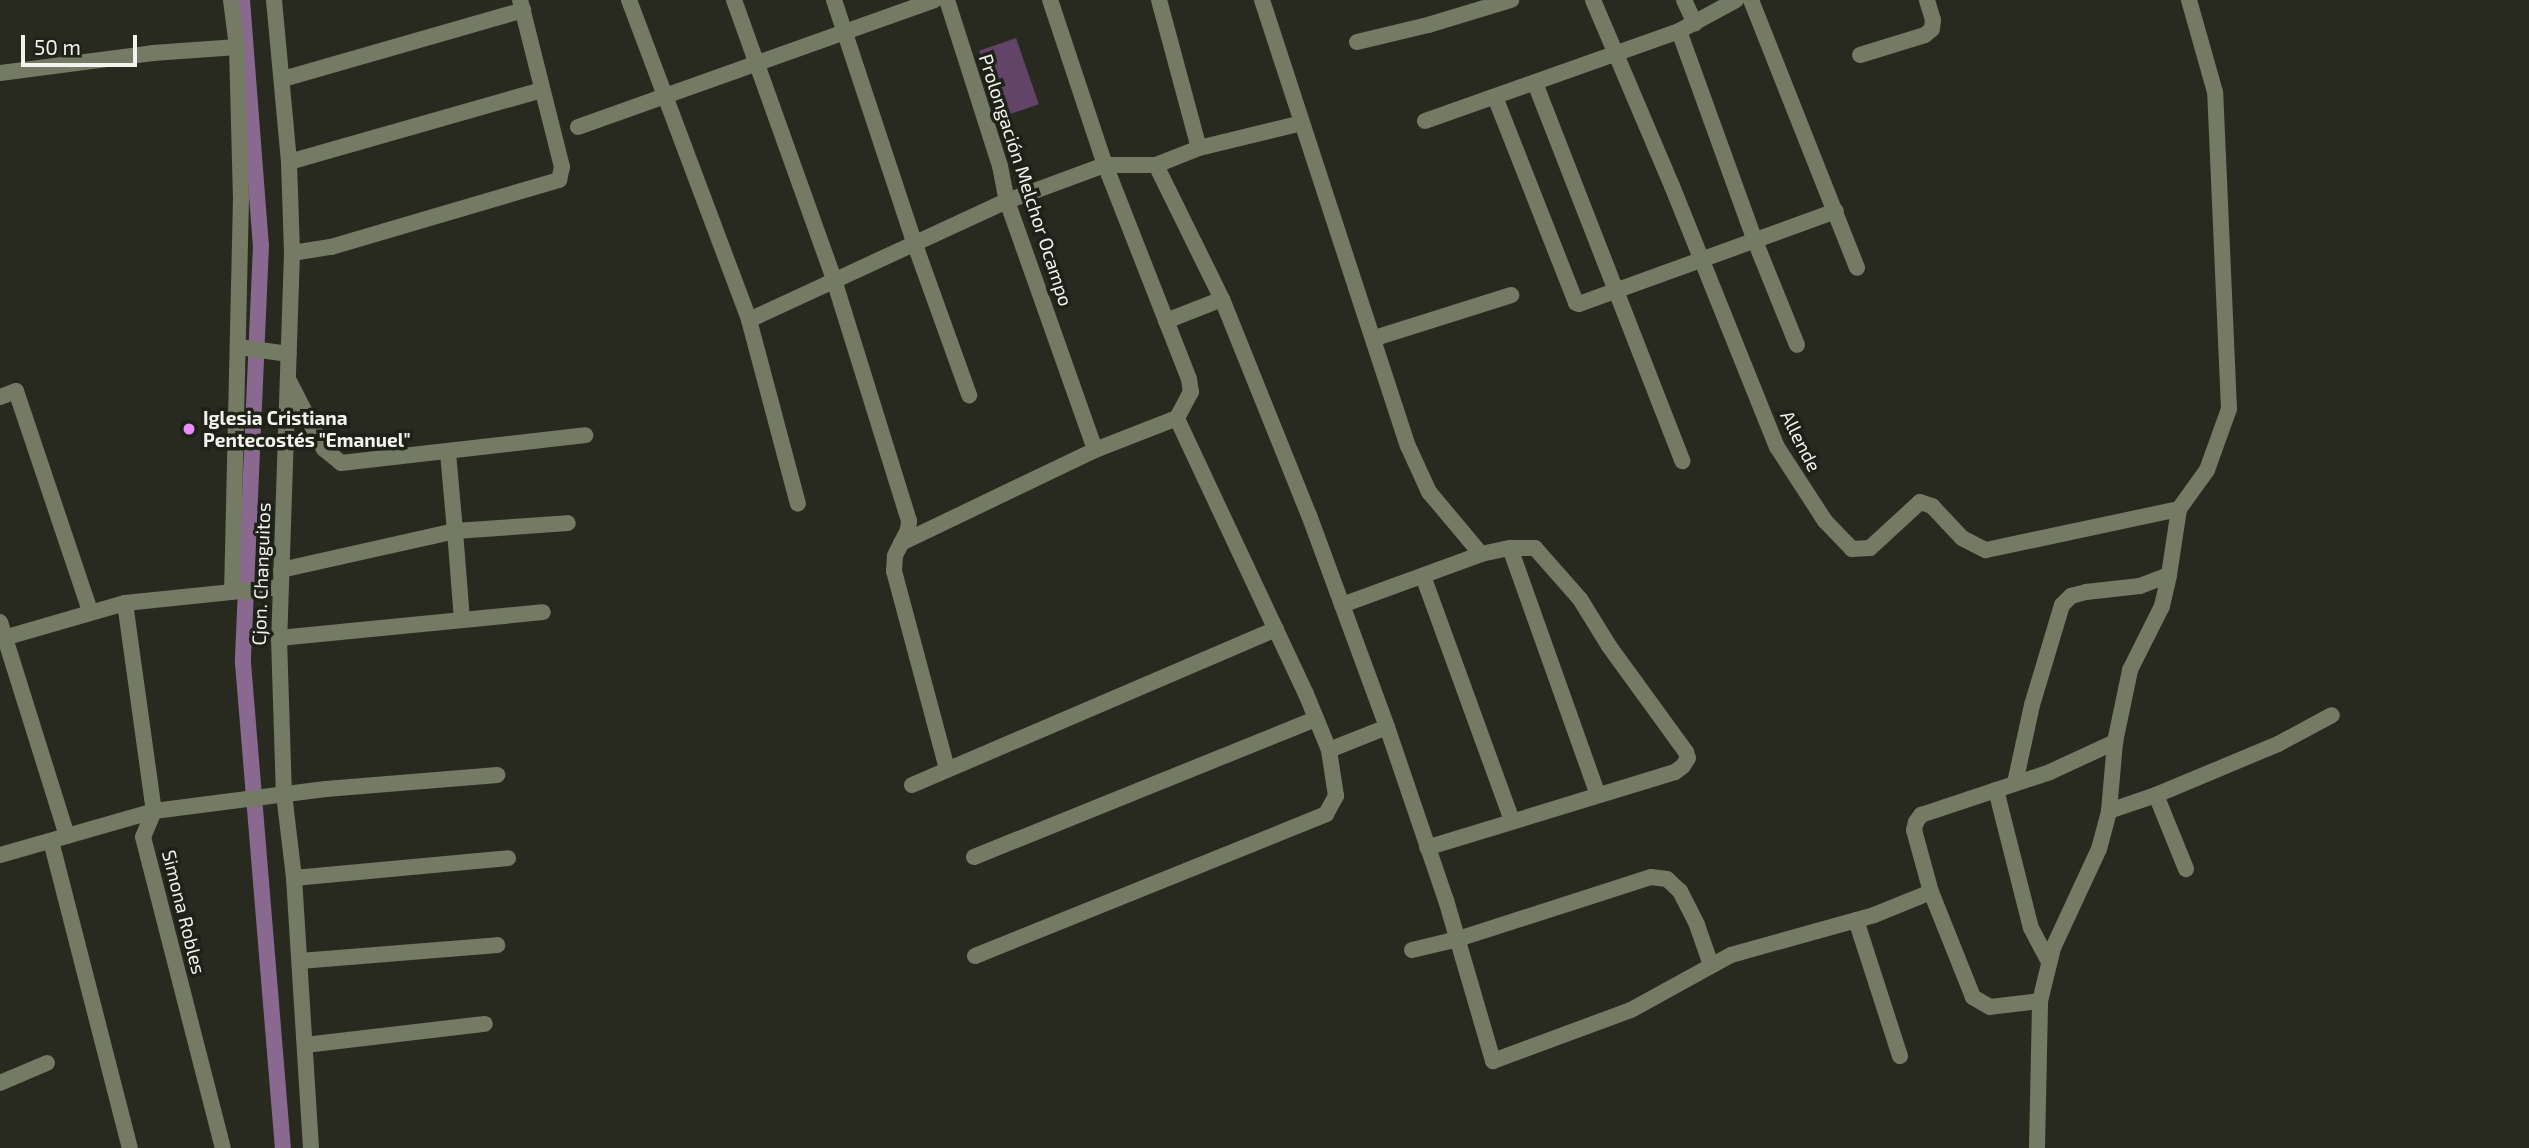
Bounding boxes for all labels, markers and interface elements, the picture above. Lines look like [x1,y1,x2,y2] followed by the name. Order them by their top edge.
[24,21,140,65] scale bar
[34,34,81,59] text: 50 m
[974,51,1078,309] street label: Prolongación Melchor Ocampo
[203,407,411,451] place label: Iglesia Cristiana Pentecostés "Emanuel"
[1776,407,1826,475] street label: Allende
[181,421,197,437] marker: Iglesia Cristiana Pentecostés "Emanuel"
[247,502,275,646] street label: Cjon. Changuitos
[158,847,210,977] street label: Simona Robles

